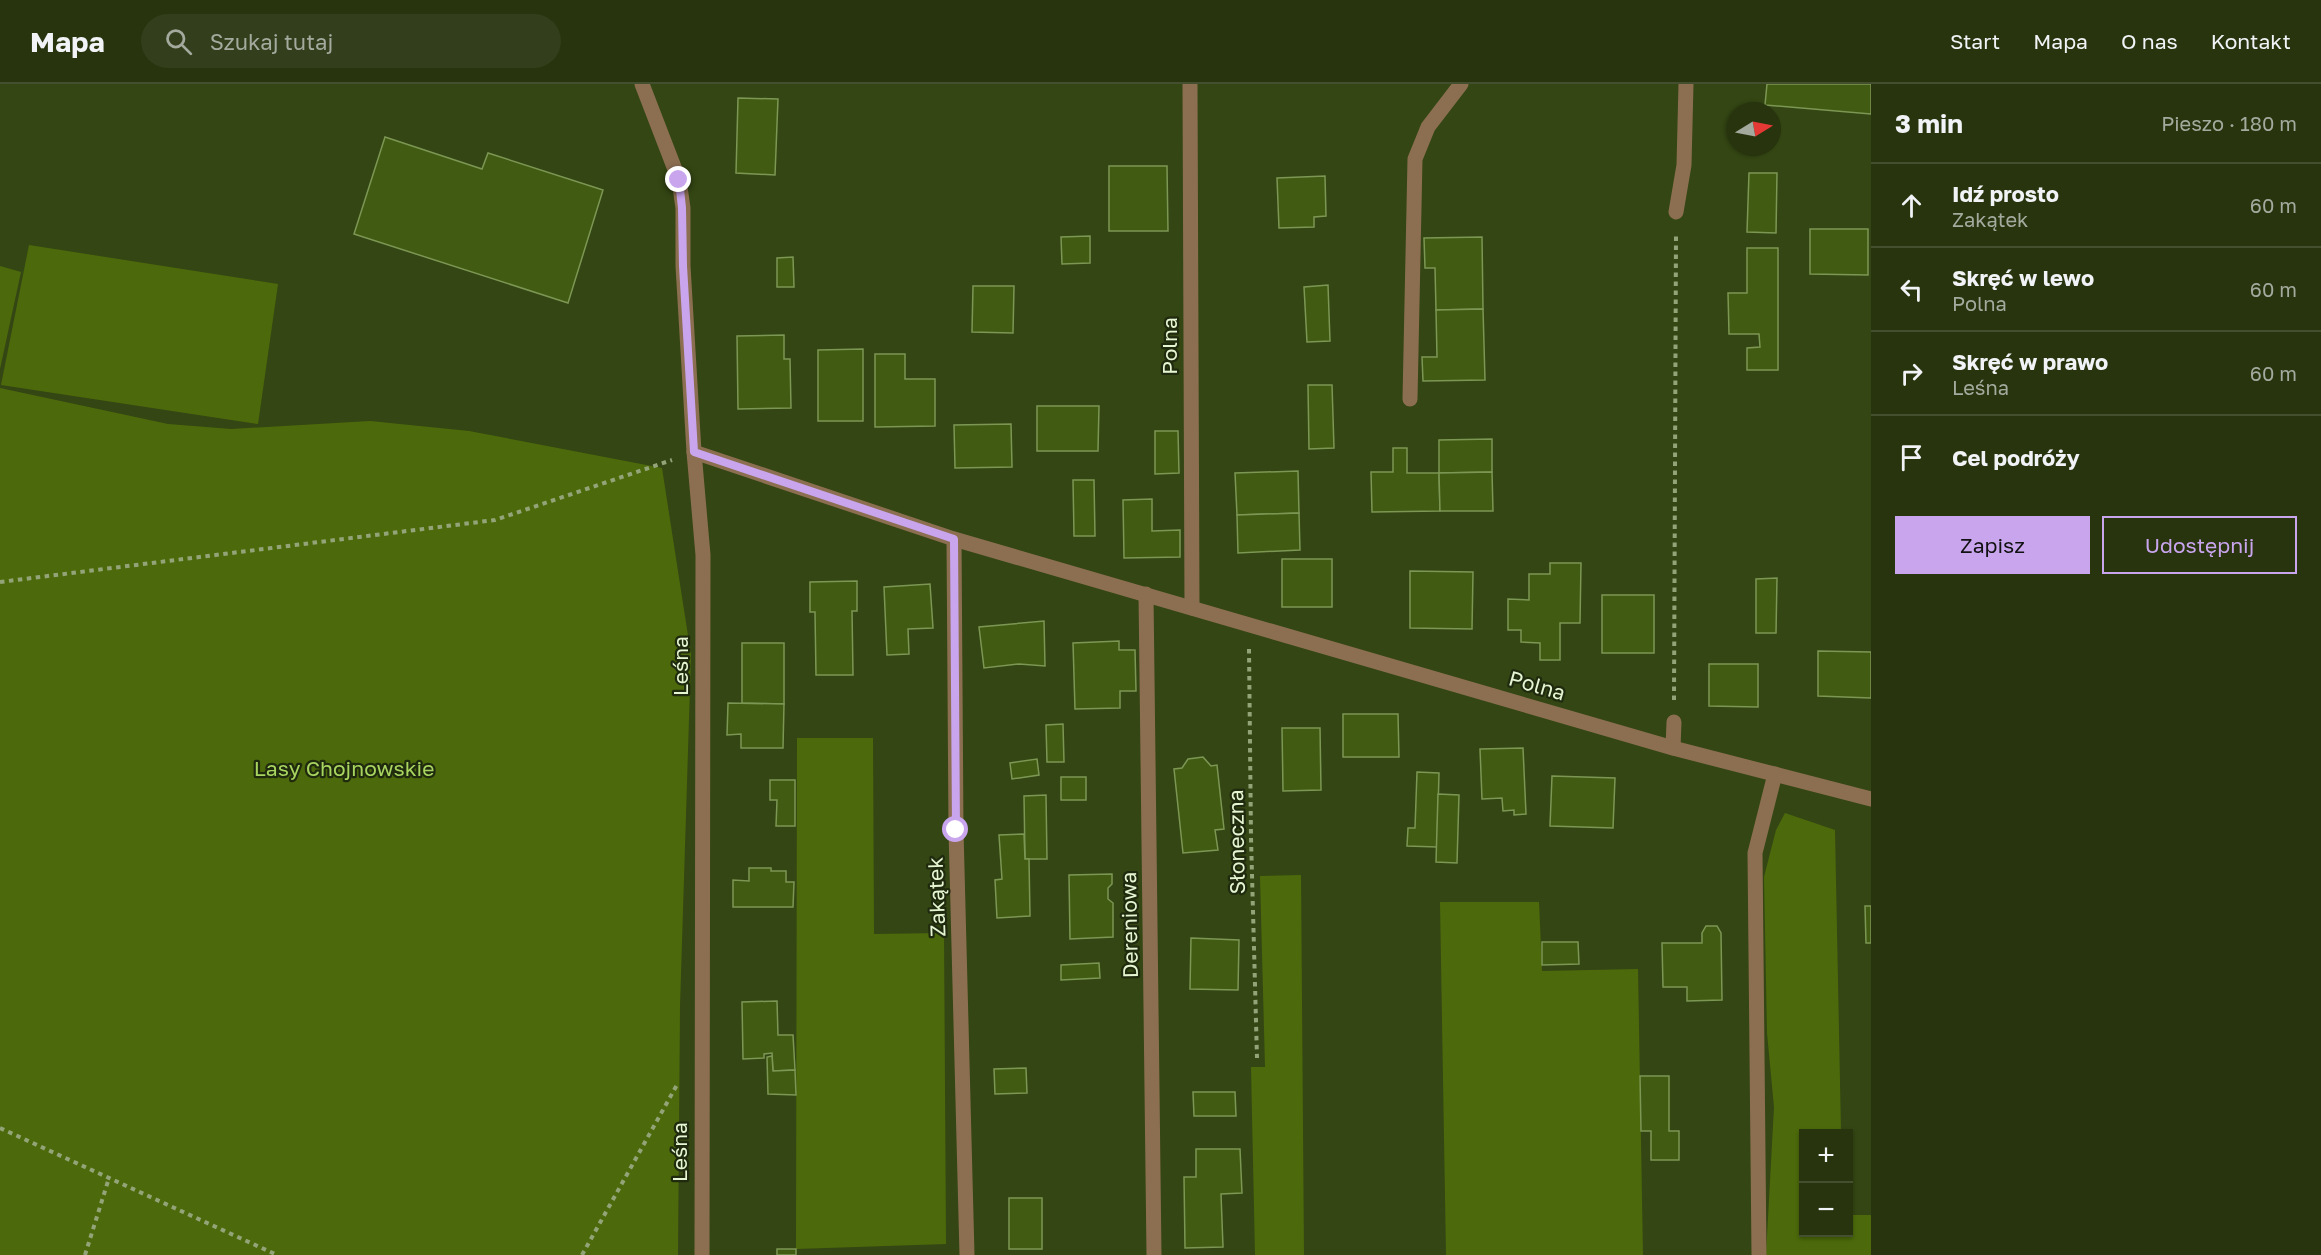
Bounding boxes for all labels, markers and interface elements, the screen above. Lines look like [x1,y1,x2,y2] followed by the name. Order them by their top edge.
[141,14,561,68] search box
[30,25,105,58] text: Mapa
[162,25,195,58] icon: search
[210,28,333,55] text: Szukaj tutaj
[1950,28,2000,54] text: Start
[2033,28,2088,54] text: Mapa
[2121,28,2178,54] text: O nas
[2211,28,2291,54] text: Kontakt
[1727,102,1781,156] north arrow
[1895,108,1963,139] text: 3 min
[2161,111,2297,135] text: Pieszo · 180 m
[665,166,691,192] route end
[1952,180,2059,207] text: Idź prosto
[1895,189,1928,222] icon: ahead
[2250,193,2297,217] text: 60 m
[1952,207,2028,231] text: Zakątek
[1952,264,2094,291] text: Skręć w lewo
[1895,273,1928,306] icon: left
[2250,277,2297,301] text: 60 m
[1952,291,2007,315] text: Polna
[1156,317,1182,375] street label: Polna
[1952,348,2108,375] text: Skręć w prawo
[1895,357,1928,390] icon: right
[2250,361,2297,385] text: 60 m
[1952,375,2009,399] text: Leśna
[1895,441,1928,474] icon: arrive
[1952,444,2080,471] text: Cel podróży
[1895,516,2090,574] button: Zapisz
[2102,516,2297,574] button: Udostępnij
[667,636,693,696] street label: Leśna
[1506,665,1569,705] street label: Polna
[254,755,434,781] park label: Lasy Chojnowskie
[1222,789,1250,895] street label: Słoneczna
[942,816,968,842] route start
[922,856,950,938] street label: Zakątek
[1115,872,1143,978] street label: Dereniowa
[666,1122,692,1182] street label: Leśna
[1799,1129,1853,1237] map controls
[1799,1129,1853,1183] button: +
[1799,1183,1853,1237] button: −

